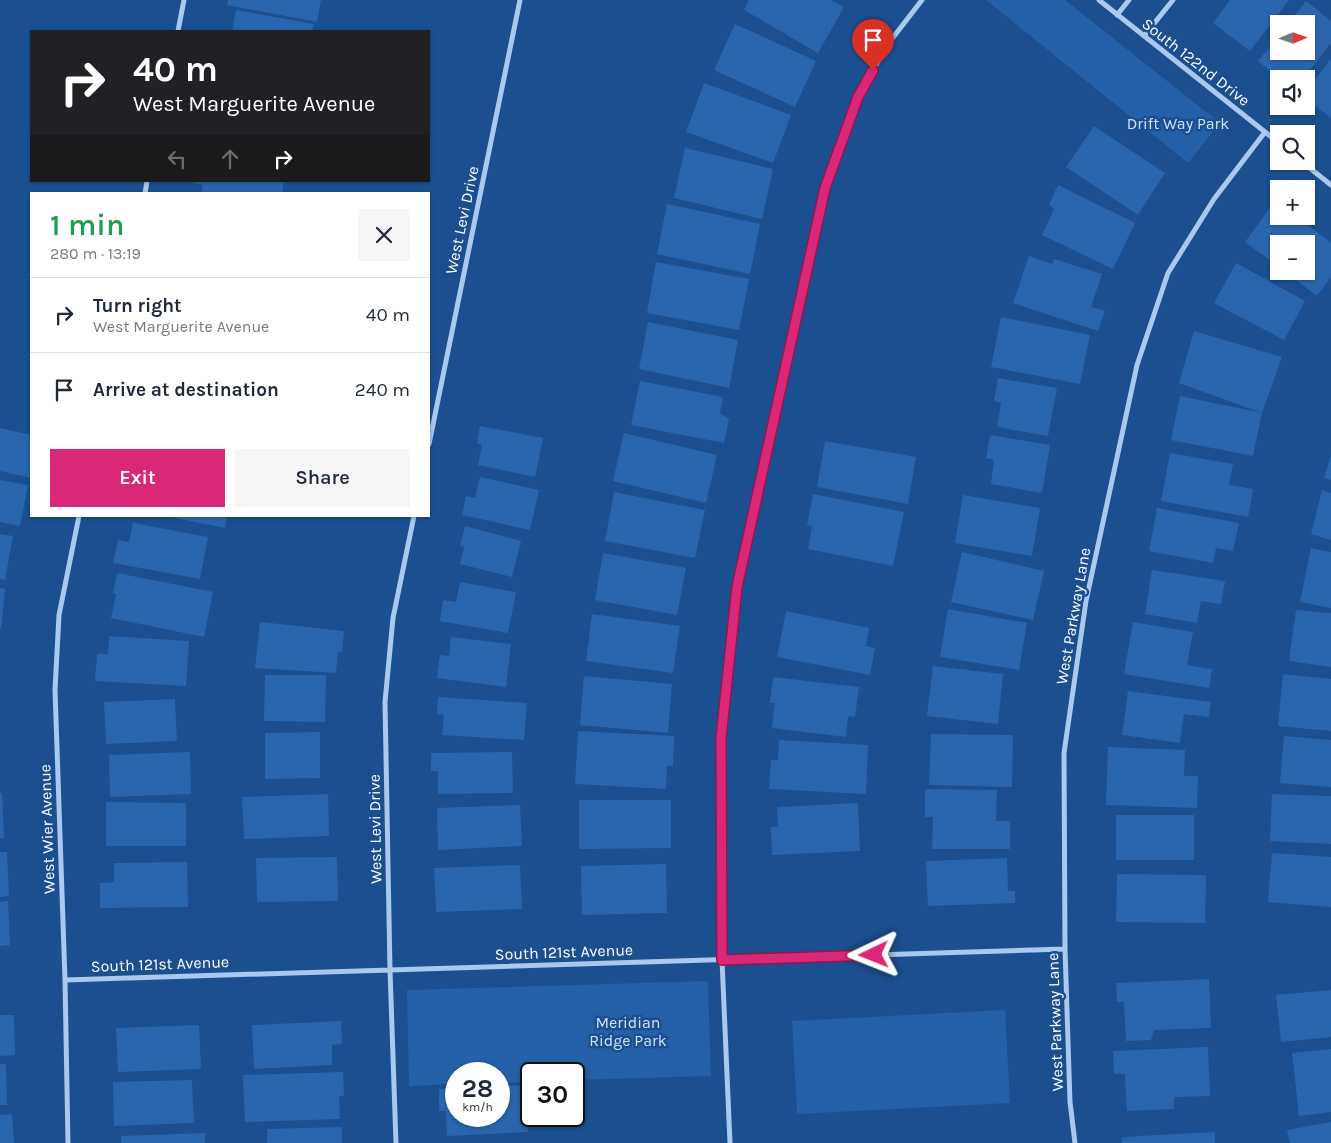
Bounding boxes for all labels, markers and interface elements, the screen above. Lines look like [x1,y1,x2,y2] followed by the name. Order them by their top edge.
[1138,14,1254,110] street label: South 122nd Drive
[1270,15,1315,60] north arrow
[1270,15,1315,280] map controls
[852,19,894,70] pin
[859,26,887,54] icon: arrive
[133,49,218,90] text: 40 m
[50,50,115,115] icon: right
[1270,70,1315,115] button: sound
[133,91,375,117] text: West Marguerite Avenue
[1127,114,1229,133] park label: Drift Way Park
[1270,125,1315,170] button: search
[163,145,191,173] icon: left
[216,145,244,173] icon: ahead
[269,145,297,173] icon: right
[441,164,483,276] street label: West Levi Drive
[1270,180,1315,225] button: +
[50,207,124,243] text: 1 min
[358,209,410,261] button: close
[1270,235,1315,280] button: −
[50,244,141,263] text: 280 m · 13:19
[93,295,182,317] text: Turn right
[50,301,78,329] icon: right
[366,304,410,326] text: 40 m
[93,317,269,336] text: West Marguerite Avenue
[50,376,78,404] icon: arrive
[93,379,279,401] text: Arrive at destination
[355,379,410,401] text: 240 m
[50,449,225,507] button: Exit
[235,449,410,507] button: Share
[1052,546,1094,686] street label: West Parkway Lane
[35,764,59,894] street label: West Wier Avenue
[365,774,385,884] street label: West Levi Drive
[847,928,899,980] position arrow
[495,940,633,964] street label: South 121st Avenue
[91,952,229,976] street label: South 121st Avenue
[1043,952,1067,1092] street label: West Parkway Lane
[589,1013,667,1050] park label: Meridian Ridge Park
[520,1062,585,1127] speed limit sign: 30
[462,1074,493,1103] text: 28
[462,1100,493,1114] text: km/h

